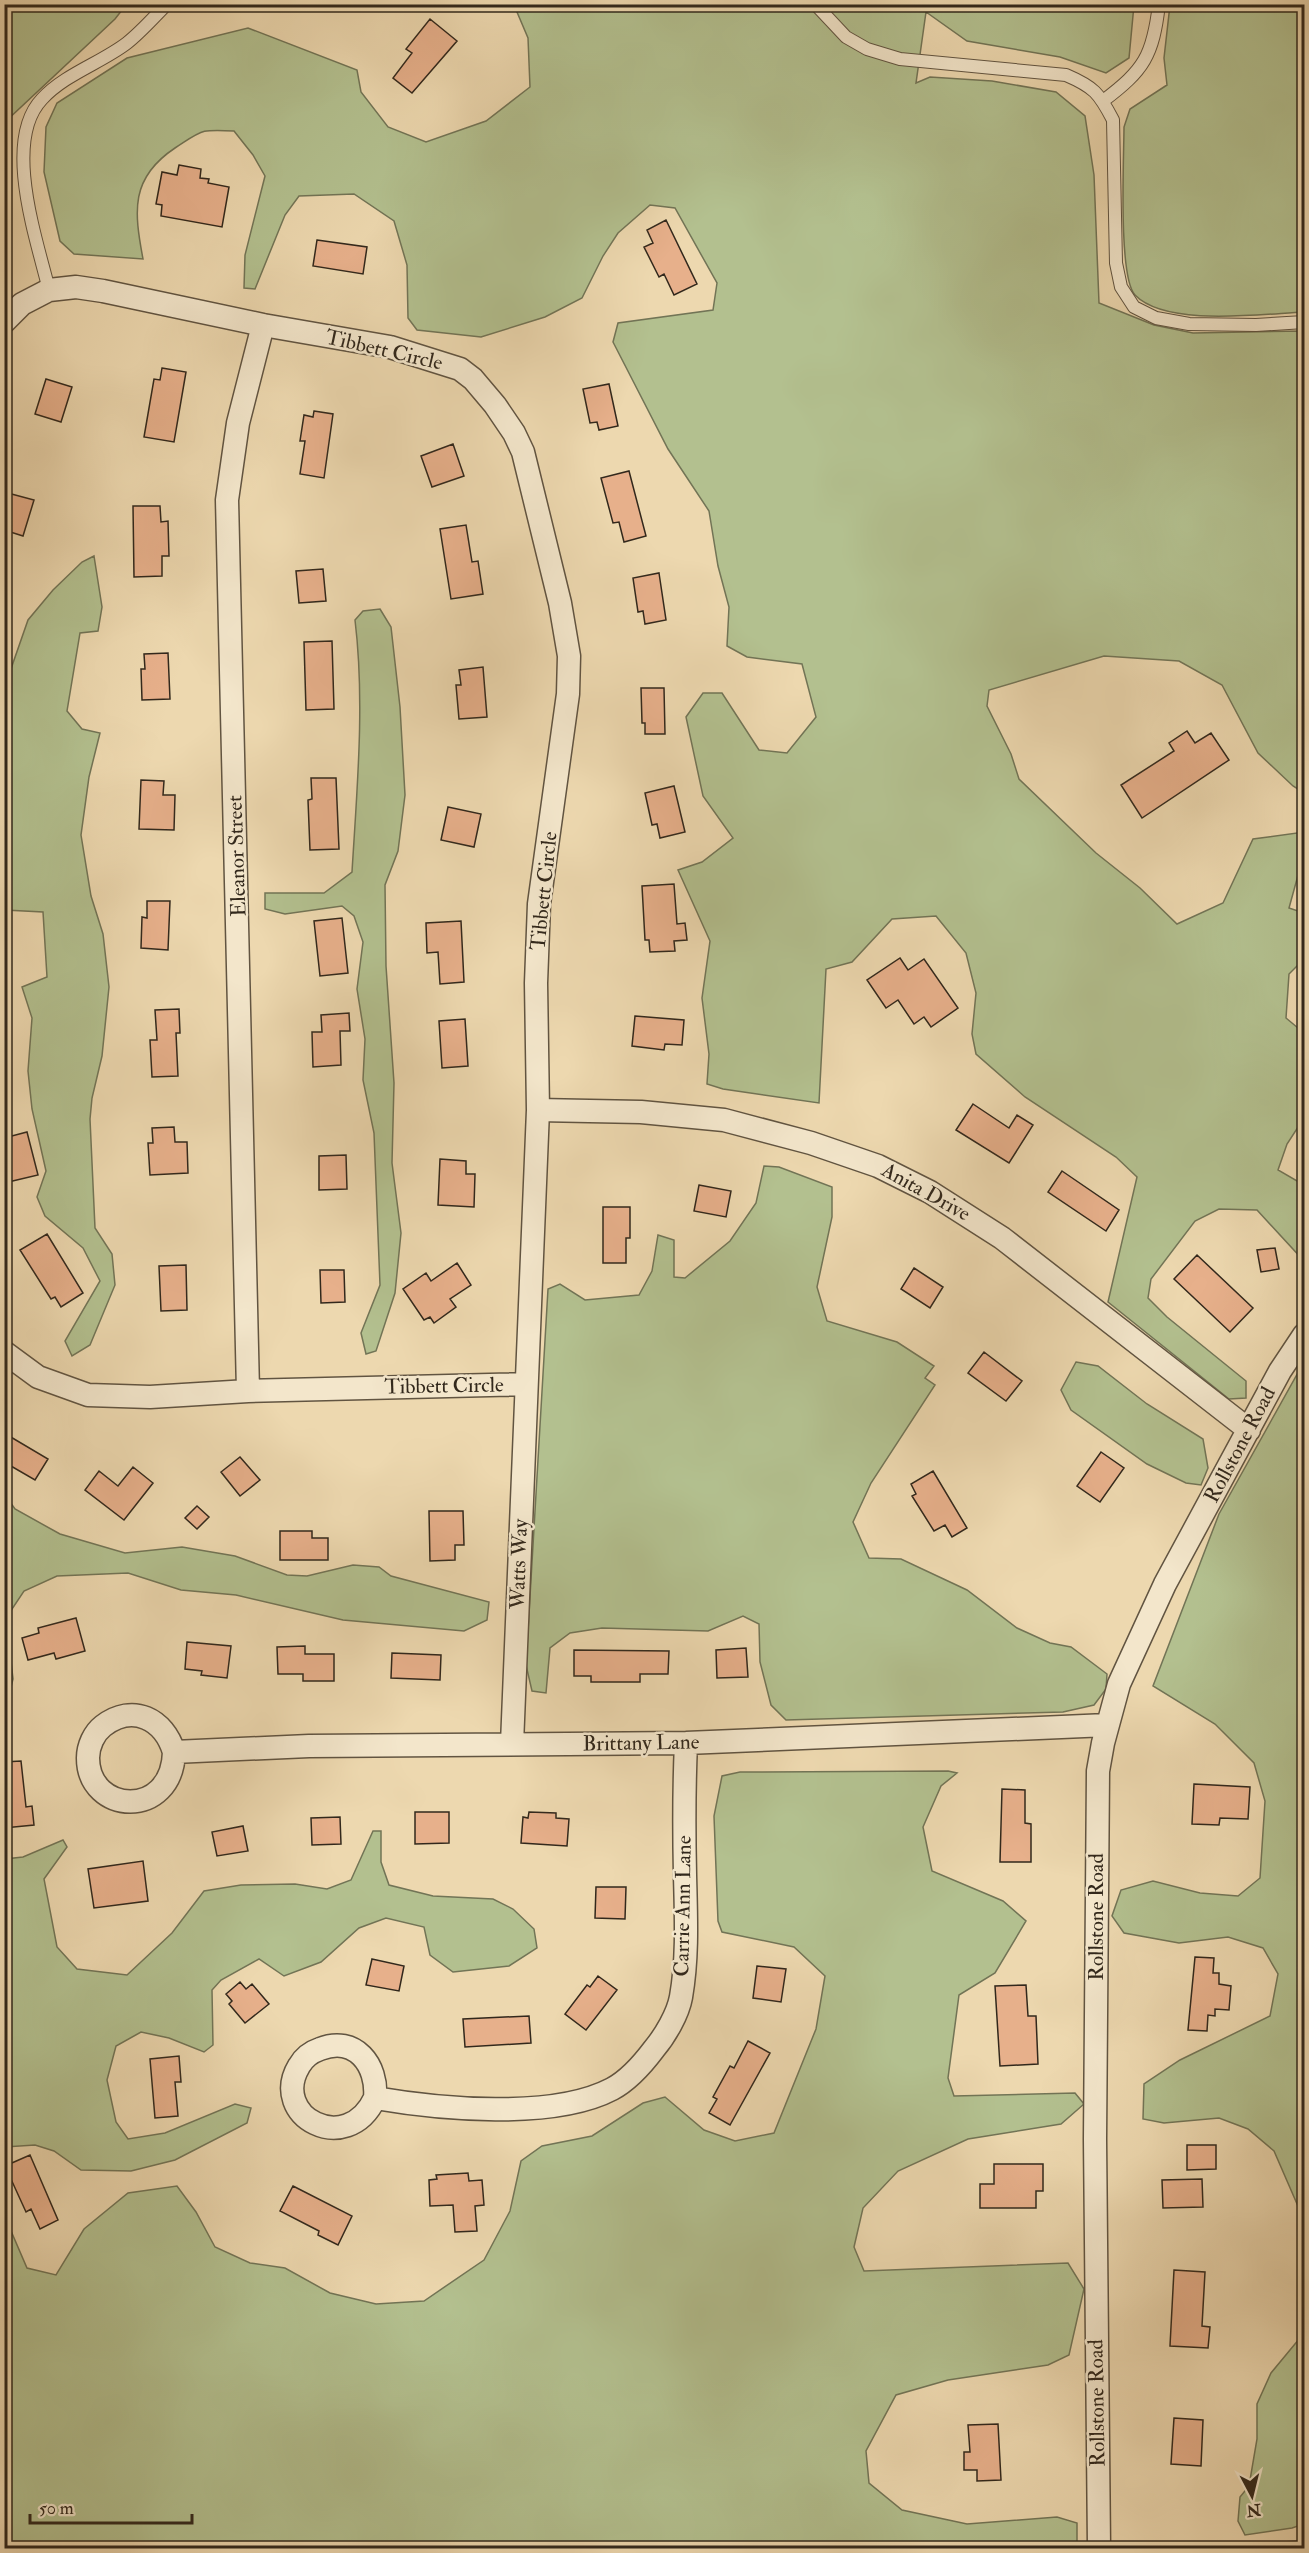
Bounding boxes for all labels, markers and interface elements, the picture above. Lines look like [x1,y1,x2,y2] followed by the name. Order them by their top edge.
[323,323,445,377] street label: Tibbett Circle
[221,795,253,917] street label: Eleanor Street
[524,830,564,952] street label: Tibbett Circle
[876,1156,975,1228] street label: Anita Drive
[384,1371,504,1401] street label: Tibbett Circle
[1198,1382,1282,1508] street label: Rollstone Road
[504,1518,534,1611] street label: Watts Way
[582,1728,700,1758] street label: Brittany Lane
[668,1835,698,1977] street label: Carrie Ann Lane
[1083,1853,1110,1981] street label: Rollstone Road
[1082,2338,1112,2467] street label: Rollstone Road
[1222,2466,1282,2526] north arrow
[30,2487,192,2525] scale bar
[39,2497,74,2520] text: 50 m
[1245,2499,1263,2521] text: N

